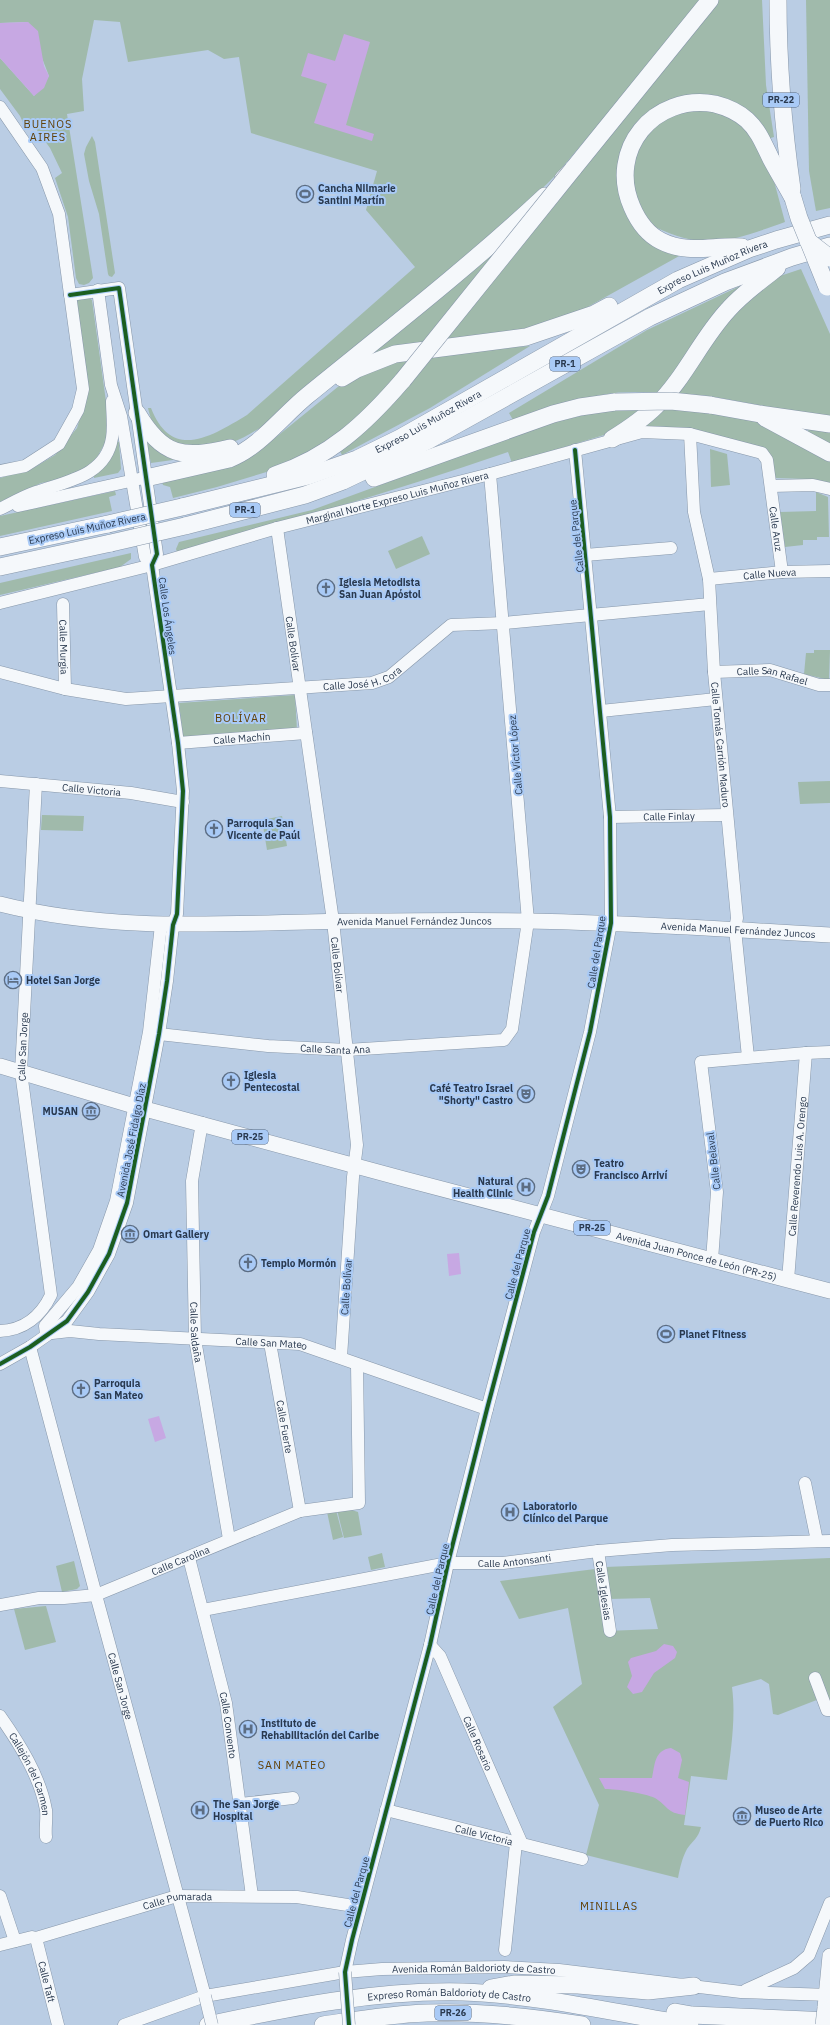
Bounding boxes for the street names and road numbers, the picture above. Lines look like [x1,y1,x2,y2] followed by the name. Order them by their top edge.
[763,93,799,107] road number: PR-22
[655,237,770,297] street label: Expreso Luis Muñoz Rivera
[550,357,580,371] road number: PR-1
[373,387,484,456] street label: Expreso Luis Muñoz Rivera
[305,468,491,527] street label: Marginal Norte Expreso Luis Muñoz Rivera
[566,498,587,573] street label: Calle del Parque
[230,503,260,517] road number: PR-1
[766,506,785,553] street label: Calle Aruz
[27,510,147,547] street label: Expreso Luis Muñoz Rivera
[743,566,797,583] street label: Calle Nueva
[156,576,179,656] street label: Calle Los Ángeles
[283,615,303,673] street label: Calle Bolívar
[56,619,71,675] street label: Calle Murgia
[323,663,405,693] street label: Calle José H. Cora
[736,663,810,688] street label: Calle San Rafael
[708,681,733,809] street label: Calle Tomás Carrión Maduro
[506,714,525,795] street label: Calle Víctor López
[213,730,271,747] street label: Calle Machín
[62,781,122,799] street label: Calle Victoria
[643,810,695,823] street label: Calle Finlay
[584,914,609,989] street label: Calle del Parque
[337,915,492,928] street label: Avenida Manuel Fernández Juncos
[660,920,816,941] street label: Avenida Manuel Fernández Juncos
[328,936,347,994] street label: Calle Bolívar
[15,1012,31,1082] street label: Calle San Jorge
[300,1042,371,1057] street label: Calle Santa Ana
[114,1082,149,1198] street label: Avenida José Fidalgo Díaz
[785,1096,810,1237] street label: Calle Reverendo Luis A. Orengo
[232,1130,268,1144] road number: PR-25
[703,1131,723,1190] street label: Calle Belaval
[574,1221,610,1235] road number: PR-25
[502,1227,533,1301] street label: Calle del Parque
[615,1229,778,1284] street label: Avenida Juan Ponce de León (PR-25)
[338,1258,355,1315] street label: Calle Bolívar
[187,1302,205,1364] street label: Calle Saldaña
[235,1335,309,1353] street label: Calle San Mateo
[273,1399,296,1455] street label: Calle Fuerte
[423,1542,452,1616] street label: Calle del Parque
[149,1543,212,1579] street label: Calle Carolina
[478,1551,552,1570] street label: Calle Antonsanti
[593,1560,614,1621] street label: Calle Iglesias
[105,1651,136,1722] street label: Calle San Jorge
[216,1691,239,1760] street label: Calle Convento
[460,1714,495,1773] street label: Calle Rosario
[6,1730,52,1816] street label: Callejón del Carmen
[454,1822,515,1849] street label: Calle Victoria
[341,1855,372,1929] street label: Calle del Parque
[141,1890,213,1913] street label: Calle Pumarada
[35,1960,58,2004] street label: Calle Taft
[392,1961,556,1977] street label: Avenida Román Baldorioty de Castro
[367,1986,532,2005] street label: Expreso Román Baldorioty de Castro
[435,2006,471,2020] road number: PR-26

